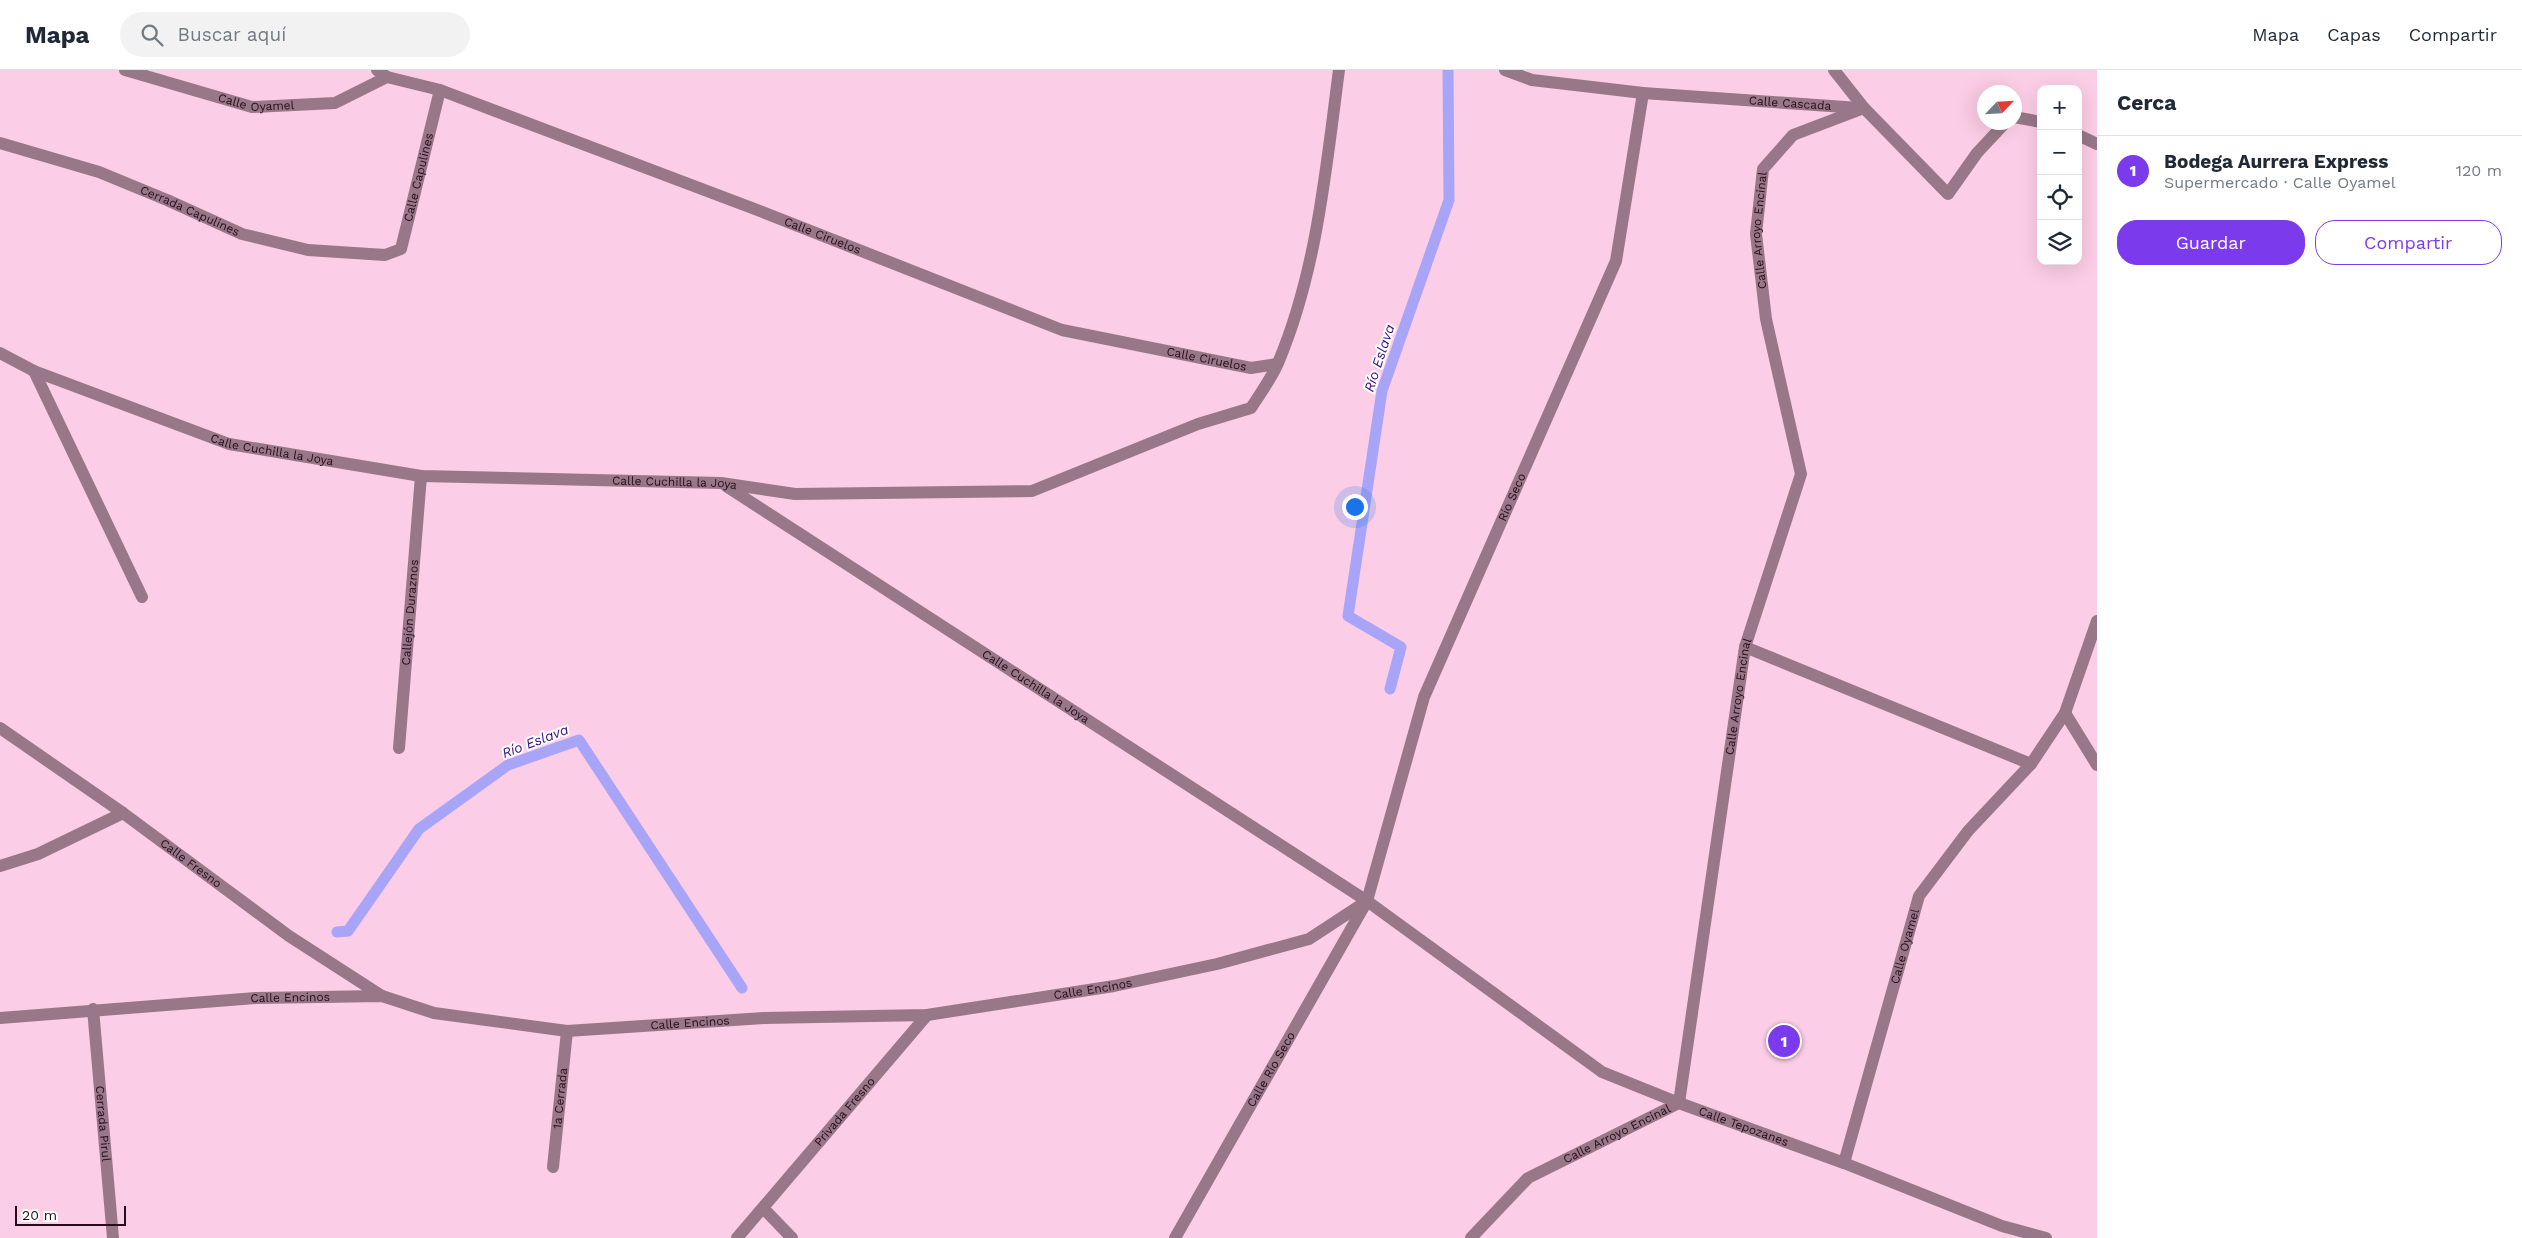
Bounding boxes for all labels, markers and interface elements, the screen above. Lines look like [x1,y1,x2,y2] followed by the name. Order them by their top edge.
[120,12,470,57] search box
[25,21,90,49] text: Mapa
[138,21,166,49] icon: search
[178,23,286,46] text: Buscar aquí
[2252,24,2299,45] text: Mapa
[2327,24,2381,45] text: Capas
[2409,24,2497,45] text: Compartir
[1977,85,2022,130] north arrow
[2037,85,2082,265] map controls
[2037,85,2082,130] button: +
[2117,90,2176,115] text: Cerca
[217,91,295,114] street label: Calle Oyamel
[1748,93,1832,113] street label: Calle Cascada
[2037,130,2082,175] button: −
[401,131,436,223] street label: Calle Capulines
[2164,150,2388,173] text: Bodega Aurrera Express
[2130,161,2136,180] text: 1
[2456,161,2502,180] text: 120 m
[1749,171,1770,290] street label: Calle Arroyo Encinal
[2164,173,2396,192] text: Supermercado · Calle Oyamel
[2037,175,2082,220] button: locate
[138,183,242,239] street label: Cerrada Capulines
[782,214,863,257] street label: Calle Ciruelos
[2037,220,2082,265] button: layers
[2117,220,2305,265] button: Guardar
[2315,220,2502,265] button: Compartir
[1361,322,1398,394] water label: Río Eslava
[1165,344,1248,374] street label: Calle Ciruelos
[209,431,335,468] street label: Calle Cuchilla la Joya
[1495,471,1529,523] street label: Río Seco
[612,473,738,492] street label: Calle Cuchilla la Joya
[1342,494,1368,520] your location
[399,559,421,666] street label: Callejón Duraznos
[1722,636,1754,756] street label: Calle Arroyo Encinal
[979,647,1092,727] street label: Calle Cuchilla la Joya
[499,721,571,761] water label: Río Eslava
[157,836,224,891] street label: Calle Fresno
[1888,907,1922,985] street label: Calle Oyamel
[1053,975,1133,1002] street label: Calle Encinos
[250,990,330,1005] street label: Calle Encinos
[650,1013,730,1032] street label: Calle Encinos
[1768,1022,1800,1060] pin: 1
[1244,1029,1298,1110] street label: Calle Río Seco
[550,1067,570,1130] street label: 1a Cerrada
[811,1074,878,1149] street label: Privada Fresno
[93,1085,113,1162] street label: Cerrada Pirul
[1561,1101,1673,1166] street label: Calle Arroyo Encinal
[1697,1104,1790,1149] street label: Calle Tepozanes
[15,1203,126,1226] scale bar
[22,1207,57,1223] text: 20 m

